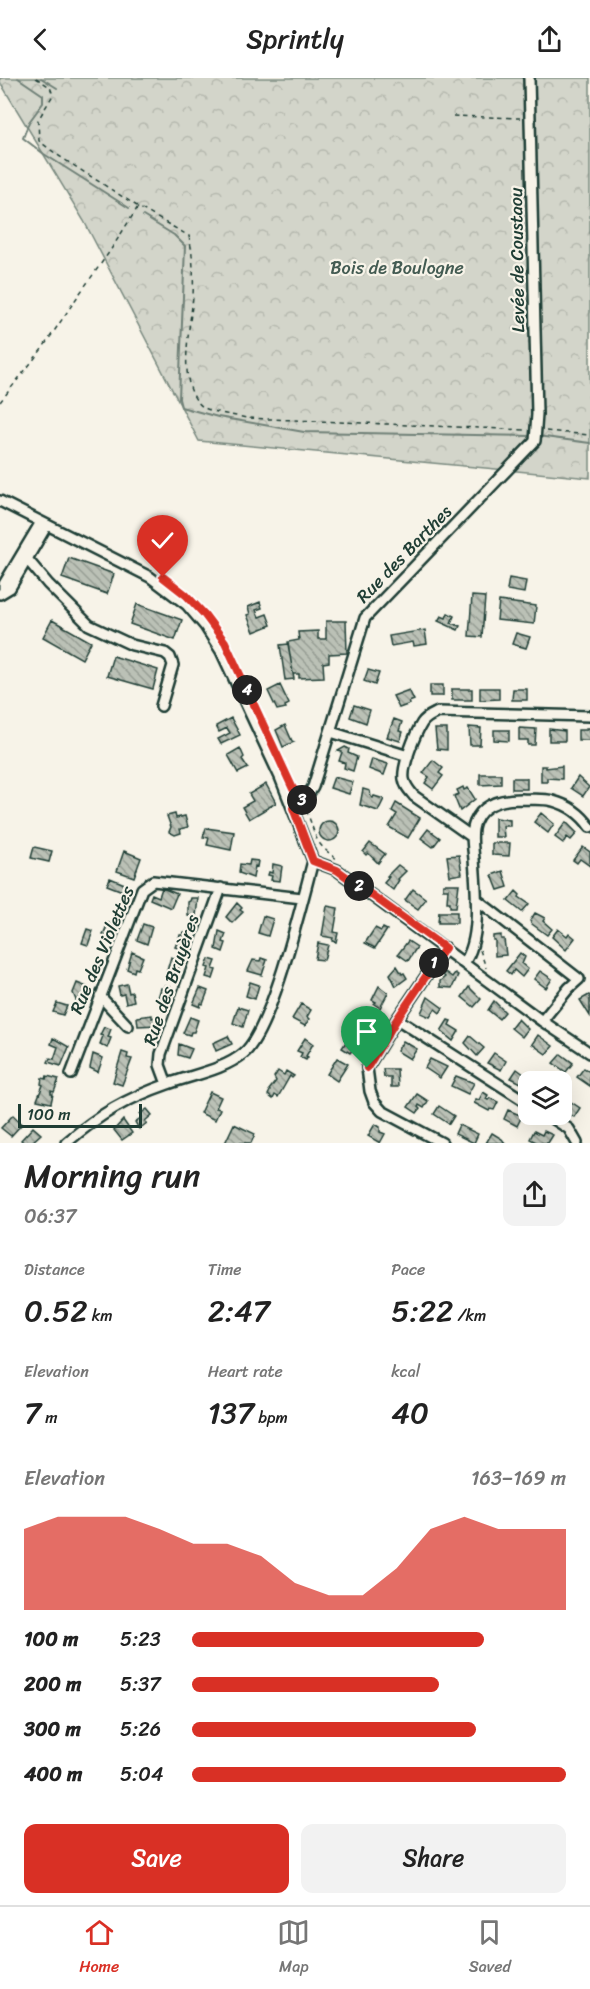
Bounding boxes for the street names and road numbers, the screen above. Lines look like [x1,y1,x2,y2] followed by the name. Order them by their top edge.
[500,187,534,333] street label: Levée de Coustaou
[348,497,460,611] street label: Rue des Barthes
[61,880,144,1019] street label: Rue des Violettes
[134,910,209,1050] street label: Rue des Bruyères

